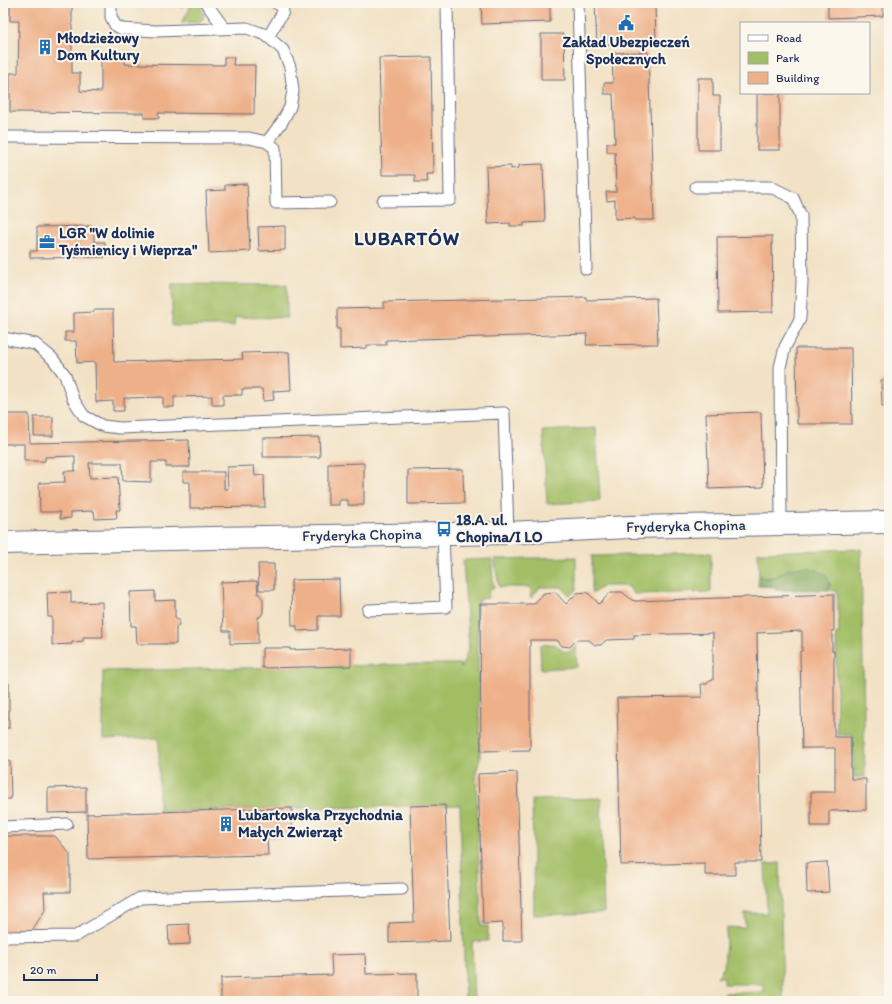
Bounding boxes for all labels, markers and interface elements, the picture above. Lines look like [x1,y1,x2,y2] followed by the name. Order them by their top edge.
[617,14,635,32] public building icon: Zakład Ubezpieczeń Społecznych
[740,22,870,94] legend
[57,29,140,65] place label: Młodzieżowy Dom Kultury
[776,31,802,45] text: Road
[562,33,690,69] place label: Zakład Ubezpieczeń Społecznych
[36,38,54,56] building icon: Młodzieżowy Dom Kultury
[776,51,800,65] text: Park
[776,71,820,85] text: Building
[58,224,198,260] place label: LGR "W dolinie Tyśmienicy i Wieprza"
[354,227,460,250] district label: LUBARTÓW
[38,233,56,251] office icon: LGR "W dolinie Tyśmienicy i Wieprza"
[456,511,543,547] place label: 18.A. ul. Chopina/I LO
[626,516,747,536] street label: Fryderyka Chopina
[435,520,453,538] bus stop icon: 18.A. ul. Chopina/I LO
[302,525,423,545] street label: Fryderyka Chopina
[238,806,403,842] place label: Lubartowska Przychodnia Małych Zwierząt
[217,815,235,833] building icon: Lubartowska Przychodnia Małych Zwierząt
[24,956,97,982] scale bar
[30,963,57,977] text: 20 m

